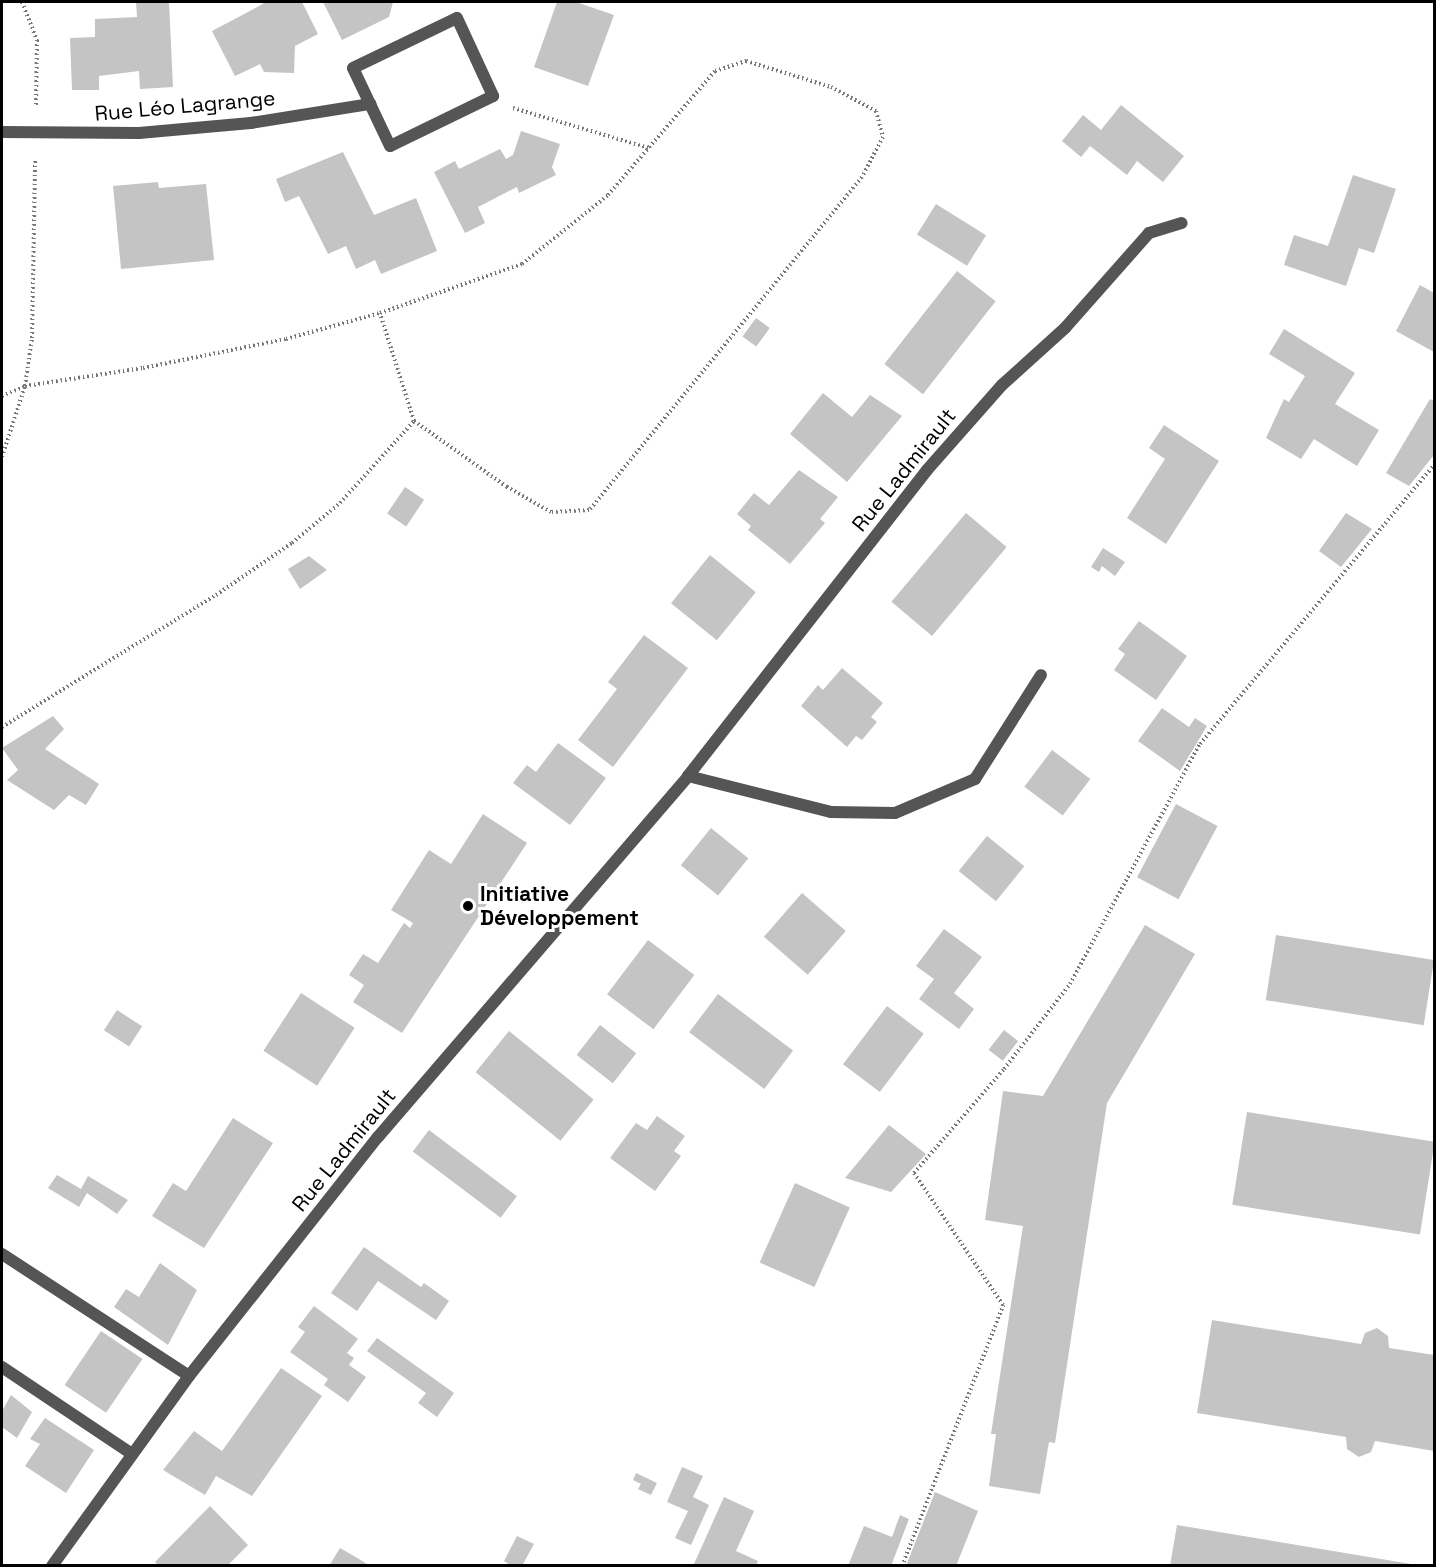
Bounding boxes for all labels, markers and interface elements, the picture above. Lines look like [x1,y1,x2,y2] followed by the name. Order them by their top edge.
[94,86,276,126] street label: Rue Léo Lagrange
[847,403,961,537] street label: Rue Ladmirault
[480,881,639,931] place label: Initiative Développement
[461,899,475,913] marker: Initiative Développement
[287,1083,401,1217] street label: Rue Ladmirault

